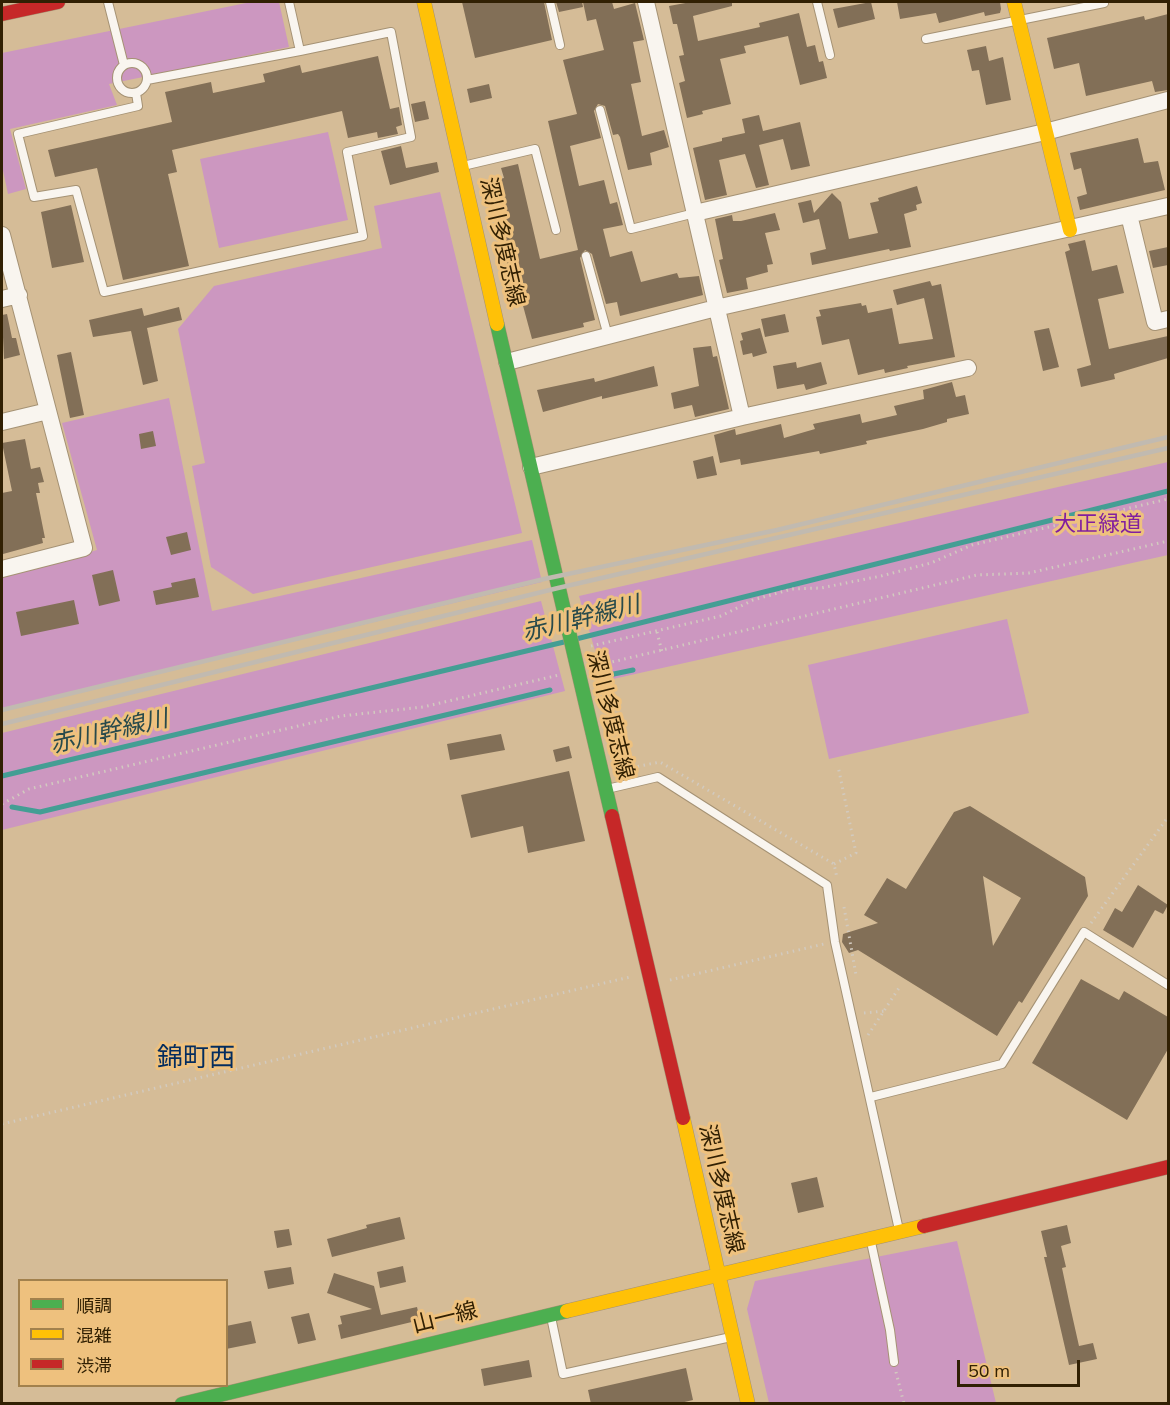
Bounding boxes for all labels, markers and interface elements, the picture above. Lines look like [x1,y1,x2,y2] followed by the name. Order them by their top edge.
[474,175,530,309] street label: 深川多度志線
[1054,511,1142,537] park label: 大正緑道
[519,591,643,647] water label: 赤川幹線川
[581,648,639,782] street label: 深川多度志線
[47,704,171,760] water label: 赤川幹線川
[157,1042,235,1074] district label: 錦町西
[693,1122,749,1256] street label: 深川多度志線
[18,1279,228,1387] legend
[76,1294,112,1317] text: 順調
[410,1297,480,1339] street label: 山一線
[76,1324,112,1347] text: 混雑
[960,1348,1083,1386] scale bar
[76,1354,112,1377] text: 渋滞
[968,1359,1010,1382] text: 50 m

